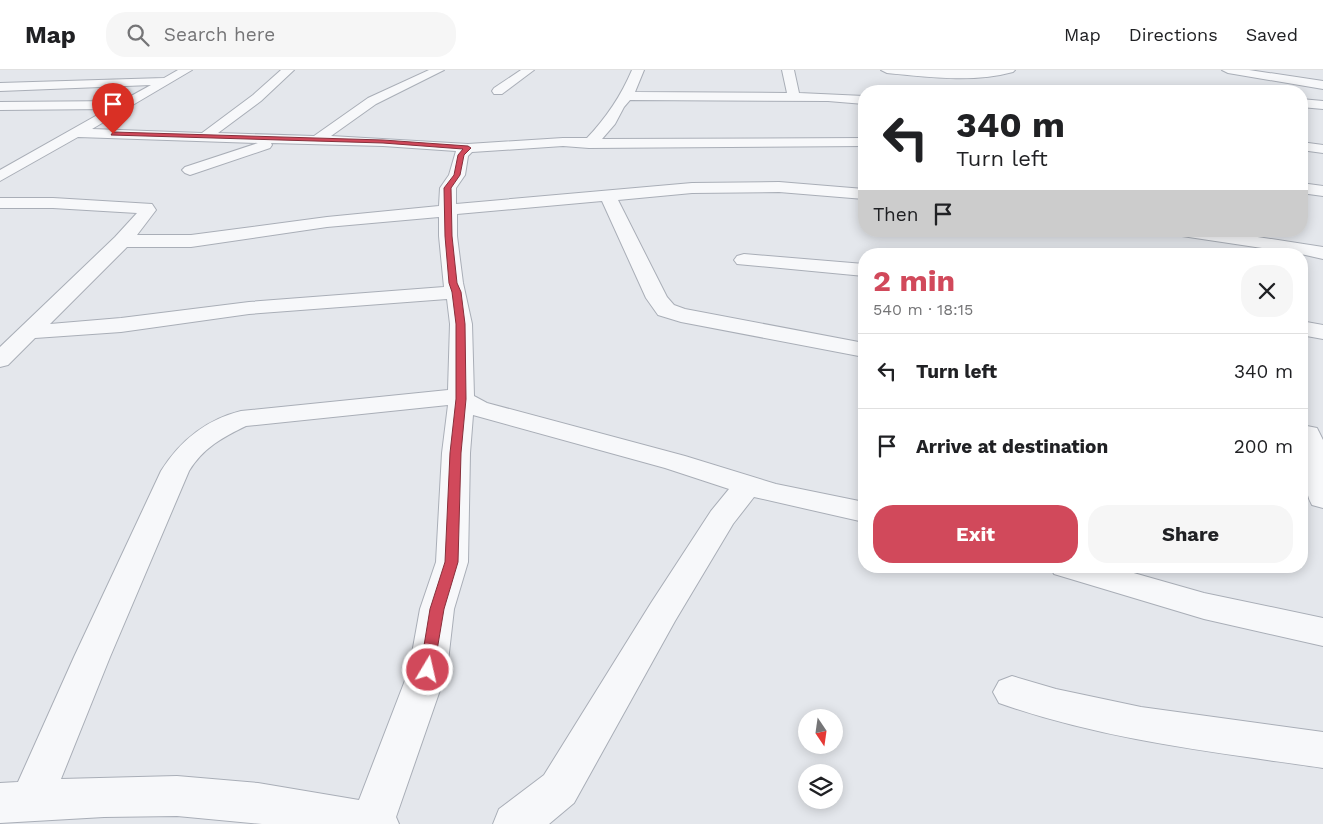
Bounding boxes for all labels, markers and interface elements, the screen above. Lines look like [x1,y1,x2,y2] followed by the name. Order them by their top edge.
[106,12,456,57] search box
[25,21,76,49] text: Map
[124,21,152,49] icon: search
[164,23,275,46] text: Search here
[1064,24,1101,45] text: Map
[1129,24,1218,45] text: Directions
[1246,24,1298,45] text: Saved
[92,83,134,134] pin
[99,90,127,118] icon: arrive
[956,104,1065,146] text: 340 m
[873,105,938,170] icon: left
[956,146,1048,171] text: Turn left
[929,200,957,228] icon: arrive
[873,203,919,226] text: Then
[873,263,955,298] text: 2 min
[1241,265,1293,317] button: close
[873,300,973,319] text: 540 m · 18:15
[873,357,901,385] icon: left
[916,360,997,383] text: Turn left
[1234,360,1293,383] text: 340 m
[873,432,901,460] icon: arrive
[916,435,1108,458] text: Arrive at destination
[1234,435,1293,458] text: 200 m
[873,505,1078,563] button: Exit
[1088,505,1293,563] button: Share
[401,643,453,695] position arrow
[798,709,842,754] north arrow
[798,709,843,809] map controls
[798,764,843,809] button: layers

